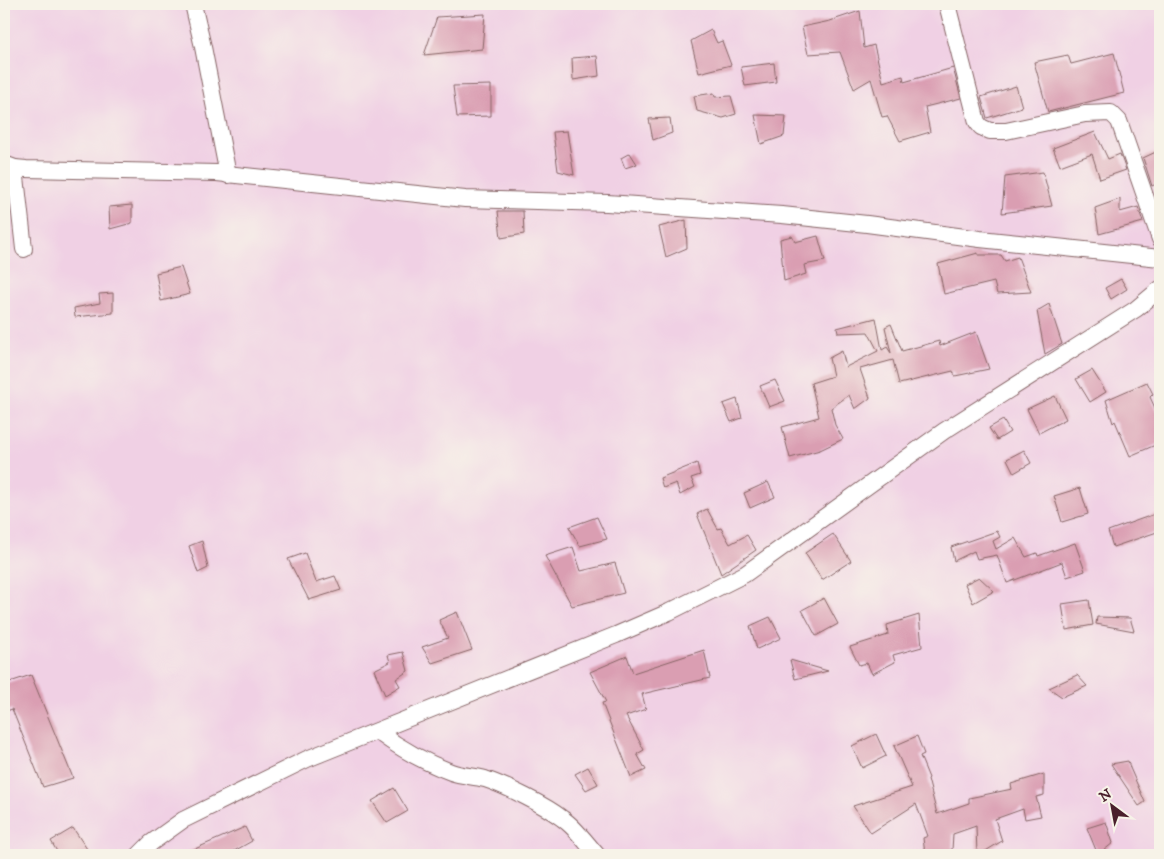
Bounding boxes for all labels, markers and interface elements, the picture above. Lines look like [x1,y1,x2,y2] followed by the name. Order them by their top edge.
[1086,782,1136,832] north arrow
[1096,785,1116,807] text: N

